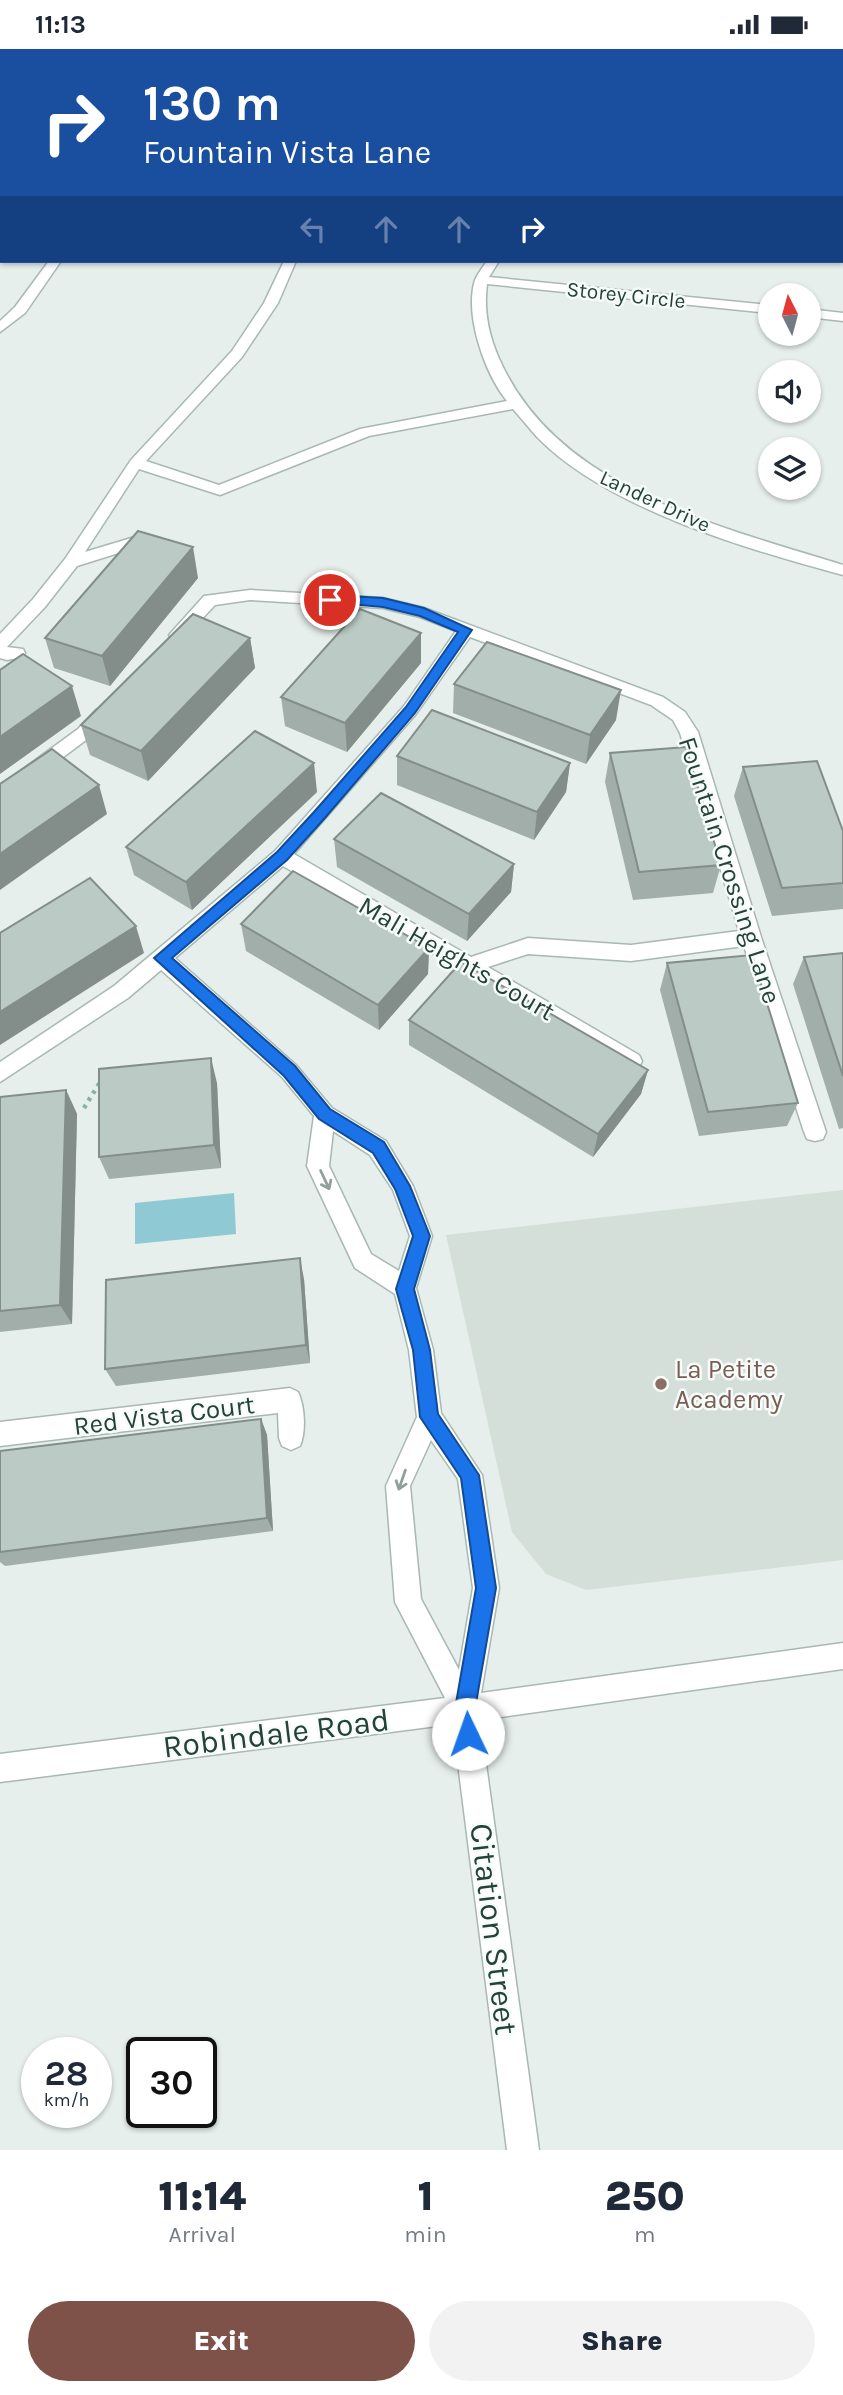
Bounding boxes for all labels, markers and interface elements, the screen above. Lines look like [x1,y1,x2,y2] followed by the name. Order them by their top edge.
[35,9,86,40] text: 11:13
[143,75,281,132] text: 130 m
[28,77,119,168] icon: right
[143,134,431,171] text: Fountain Vista Lane
[294,210,332,248] icon: left
[367,210,405,248] icon: ahead
[440,210,478,248] icon: ahead
[513,210,551,248] icon: right
[565,277,687,313] street label: Storey Circle
[758,283,821,347] north arrow
[758,283,821,500] map controls
[758,360,821,423] button: sound
[758,437,821,500] button: layers
[596,465,714,537] street label: Lander Drive
[300,570,360,630] pin
[311,581,349,619] icon: arrive
[672,733,787,1008] street label: Fountain Crossing Lane
[353,890,560,1027] street label: Mali Heights Court
[319,1169,333,1190] one-way arrow
[675,1354,783,1415] place label: La Petite Academy
[653,1376,669,1392] marker: La Petite Academy
[72,1389,257,1442] street label: Red Vista Court
[395,1468,407,1490] one-way arrow
[431,1697,505,1771] position arrow
[161,1701,392,1766] street label: Robindale Road
[462,1821,525,2037] street label: Citation Street
[126,2037,217,2128] speed limit sign: 30
[45,2053,88,2094] text: 28
[44,2089,89,2111] text: km/h
[158,2171,246,2221] text: 11:14
[417,2171,434,2221] text: 1
[605,2171,685,2221] text: 250
[169,2221,236,2248] text: Arrival
[404,2221,447,2248] text: min
[634,2221,656,2248] text: m
[28,2301,415,2381] button: Exit
[429,2301,815,2381] button: Share

